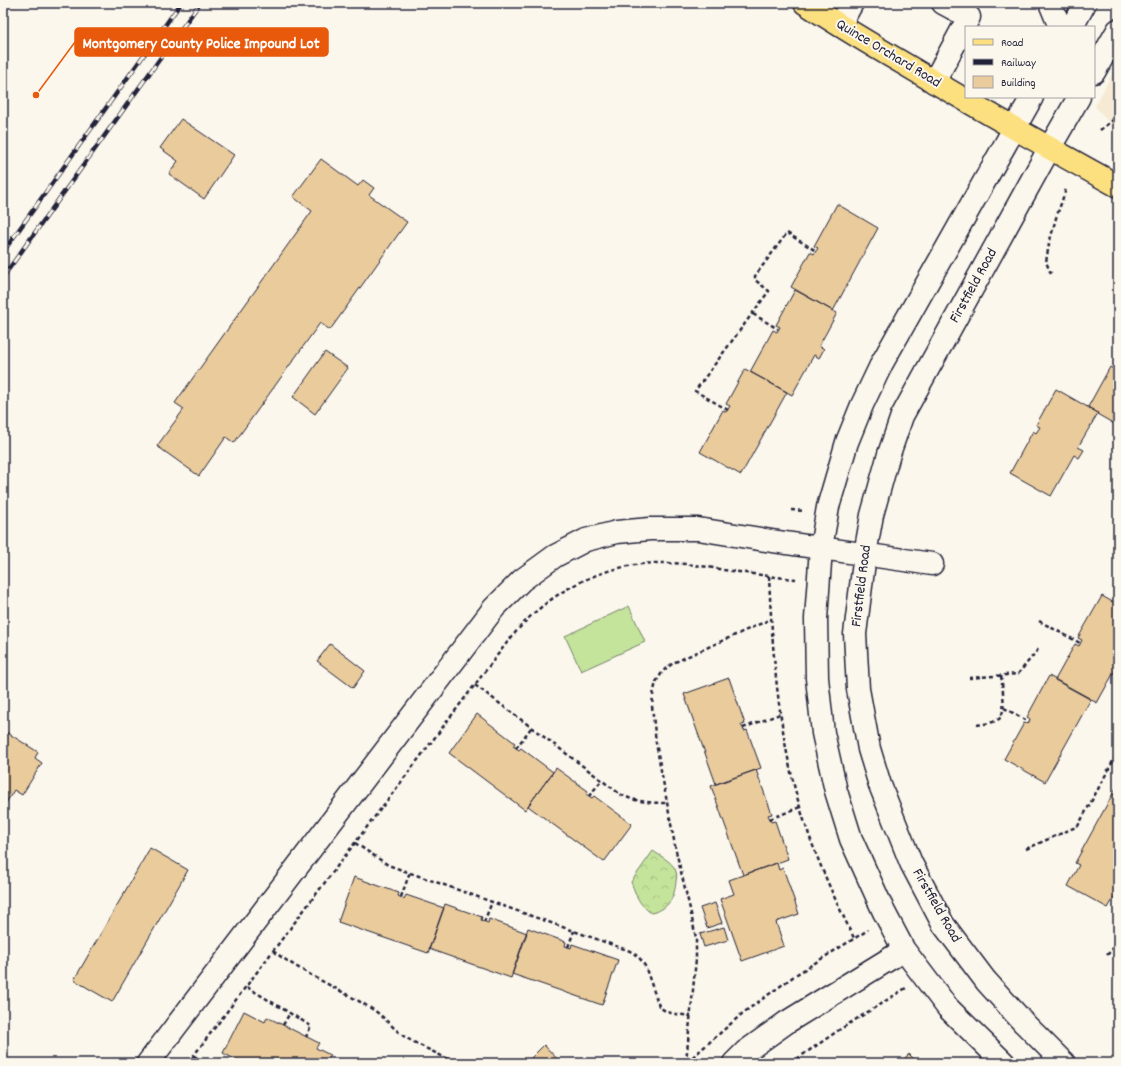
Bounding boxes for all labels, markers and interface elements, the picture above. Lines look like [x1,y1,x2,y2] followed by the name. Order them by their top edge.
[831,14,945,94] street label: Quince Orchard Road
[965,26,1095,98] legend
[75,28,328,56] callout: Montgomery County Police Impound Lot
[82,33,320,56] text: Montgomery County Police Impound Lot
[1001,35,1023,52] text: Road
[1001,55,1037,72] text: Railway
[1001,75,1036,92] text: Building
[944,245,1004,327] street label: Firstfield Road
[846,544,878,628] street label: Firstfield Road
[906,865,966,947] street label: Firstfield Road

